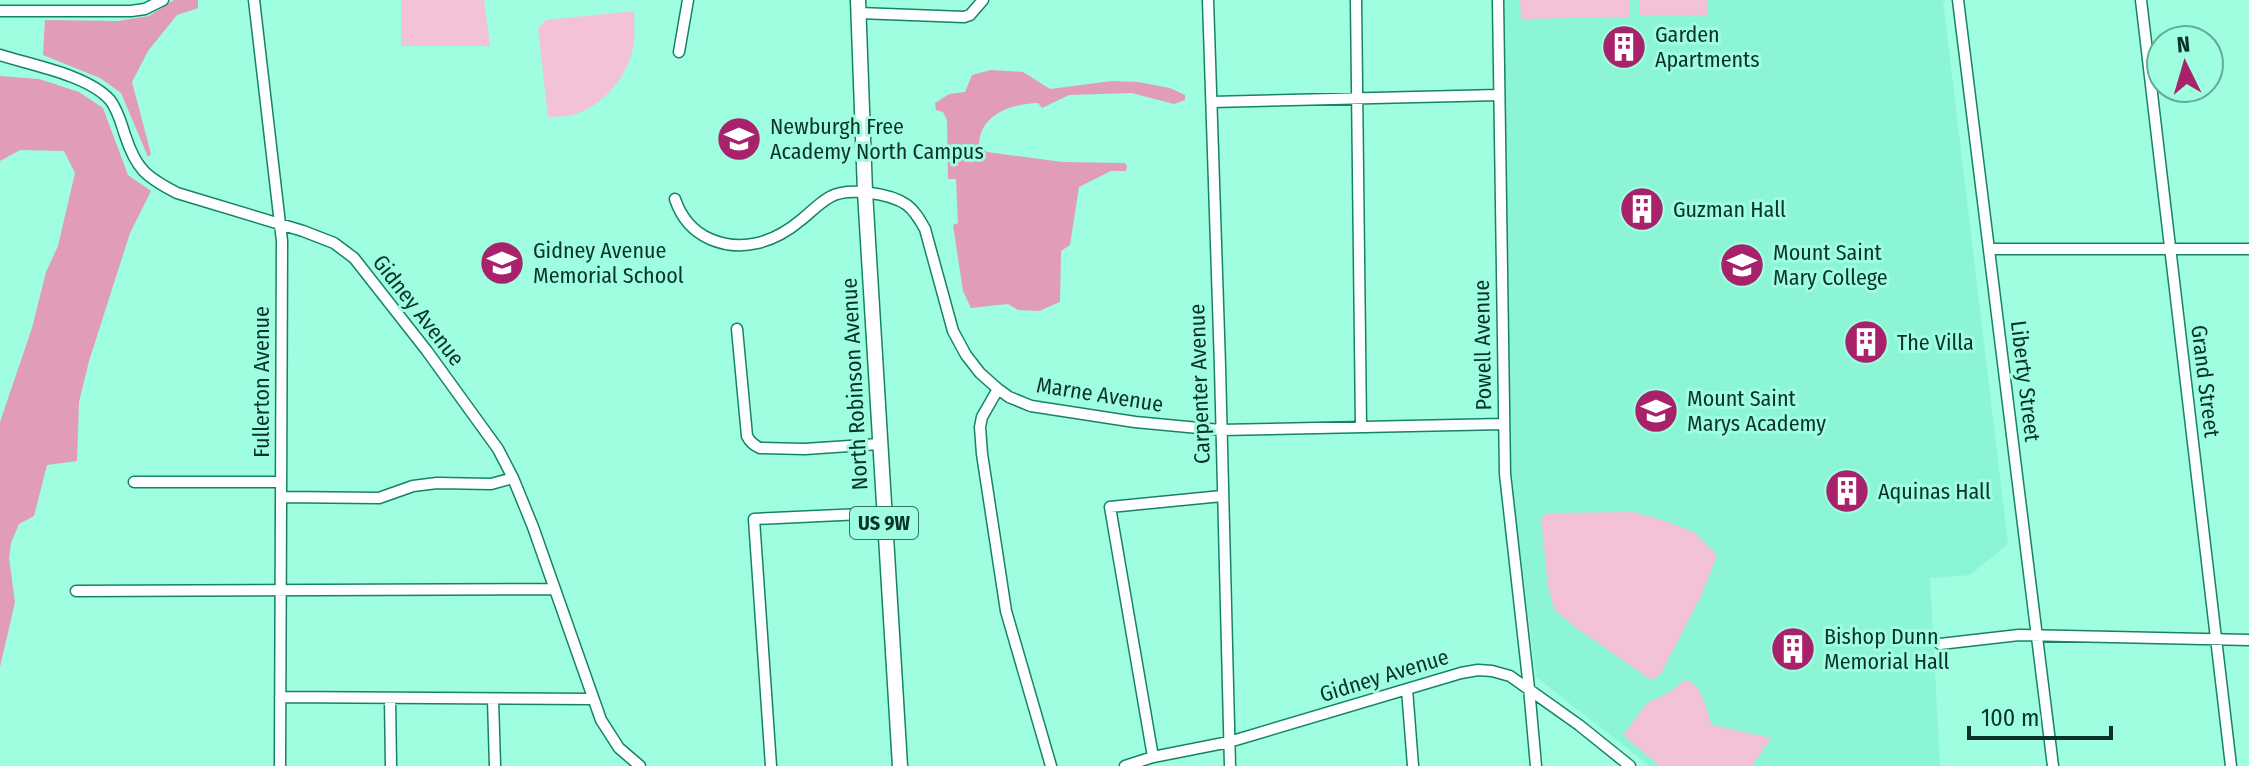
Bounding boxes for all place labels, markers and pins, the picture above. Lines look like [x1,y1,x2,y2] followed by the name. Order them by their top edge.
[1655,21,1760,73] place label: Garden Apartments
[1600,23,1648,71] building icon: Garden Apartments
[770,113,984,165] place label: Newburgh Free Academy North Campus
[715,115,763,163] school or university icon: Newburgh Free Academy North Campus
[1618,185,1666,233] building icon: Guzman Hall
[1673,196,1786,223] place label: Guzman Hall
[533,237,684,289] place label: Gidney Avenue Memorial School
[478,239,526,287] school or university icon: Gidney Avenue Memorial School
[1773,239,1888,291] place label: Mount Saint Mary College
[1718,241,1766,289] school or university icon: Mount Saint Mary College
[1842,318,1890,366] building icon: The Villa
[1897,329,1974,356] place label: The Villa
[1687,385,1826,437] place label: Mount Saint Marys Academy
[1632,387,1680,435] school or university icon: Mount Saint Marys Academy
[1823,467,1871,515] building icon: Aquinas Hall
[1878,478,1991,505] place label: Aquinas Hall
[1824,623,1949,675] place label: Bishop Dunn Memorial Hall
[1769,625,1817,673] building icon: Bishop Dunn Memorial Hall

